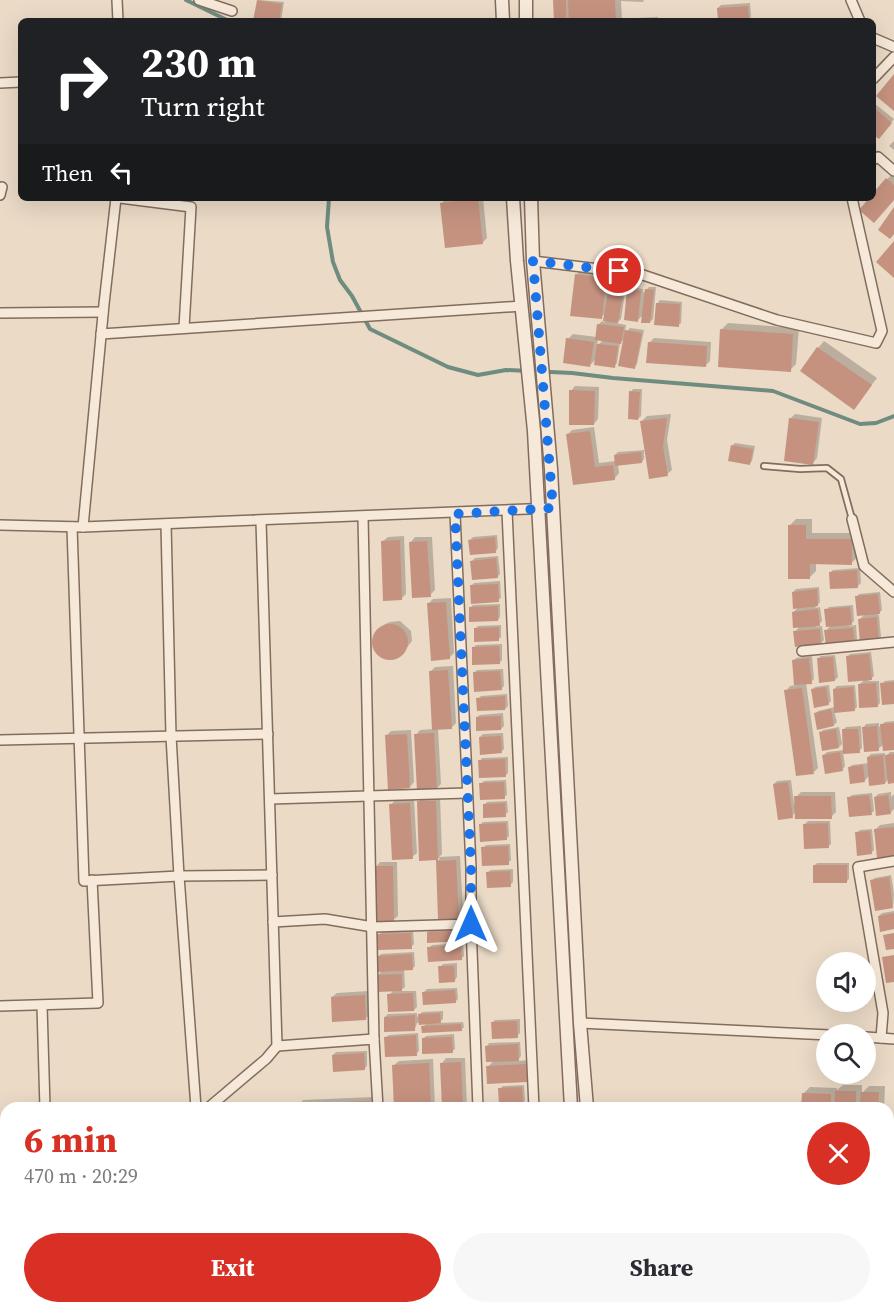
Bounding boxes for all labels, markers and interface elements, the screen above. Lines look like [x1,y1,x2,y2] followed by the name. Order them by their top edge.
[141,33,256,91] text: 230 m
[42,42,120,120] icon: right
[141,88,265,125] text: Turn right
[105,156,138,189] icon: left
[42,158,93,188] text: Then
[593,245,644,296] pin
[602,254,635,287] icon: arrive
[439,892,503,956] position arrow
[816,952,876,1084] map controls
[816,952,876,1012] button: sound
[816,1024,876,1084] button: search
[24,1115,117,1164] text: 6 min
[807,1122,870,1185] button: close
[24,1162,138,1190] text: 470 m · 20:29
[24,1233,441,1302] button: Exit
[453,1233,870,1302] button: Share

